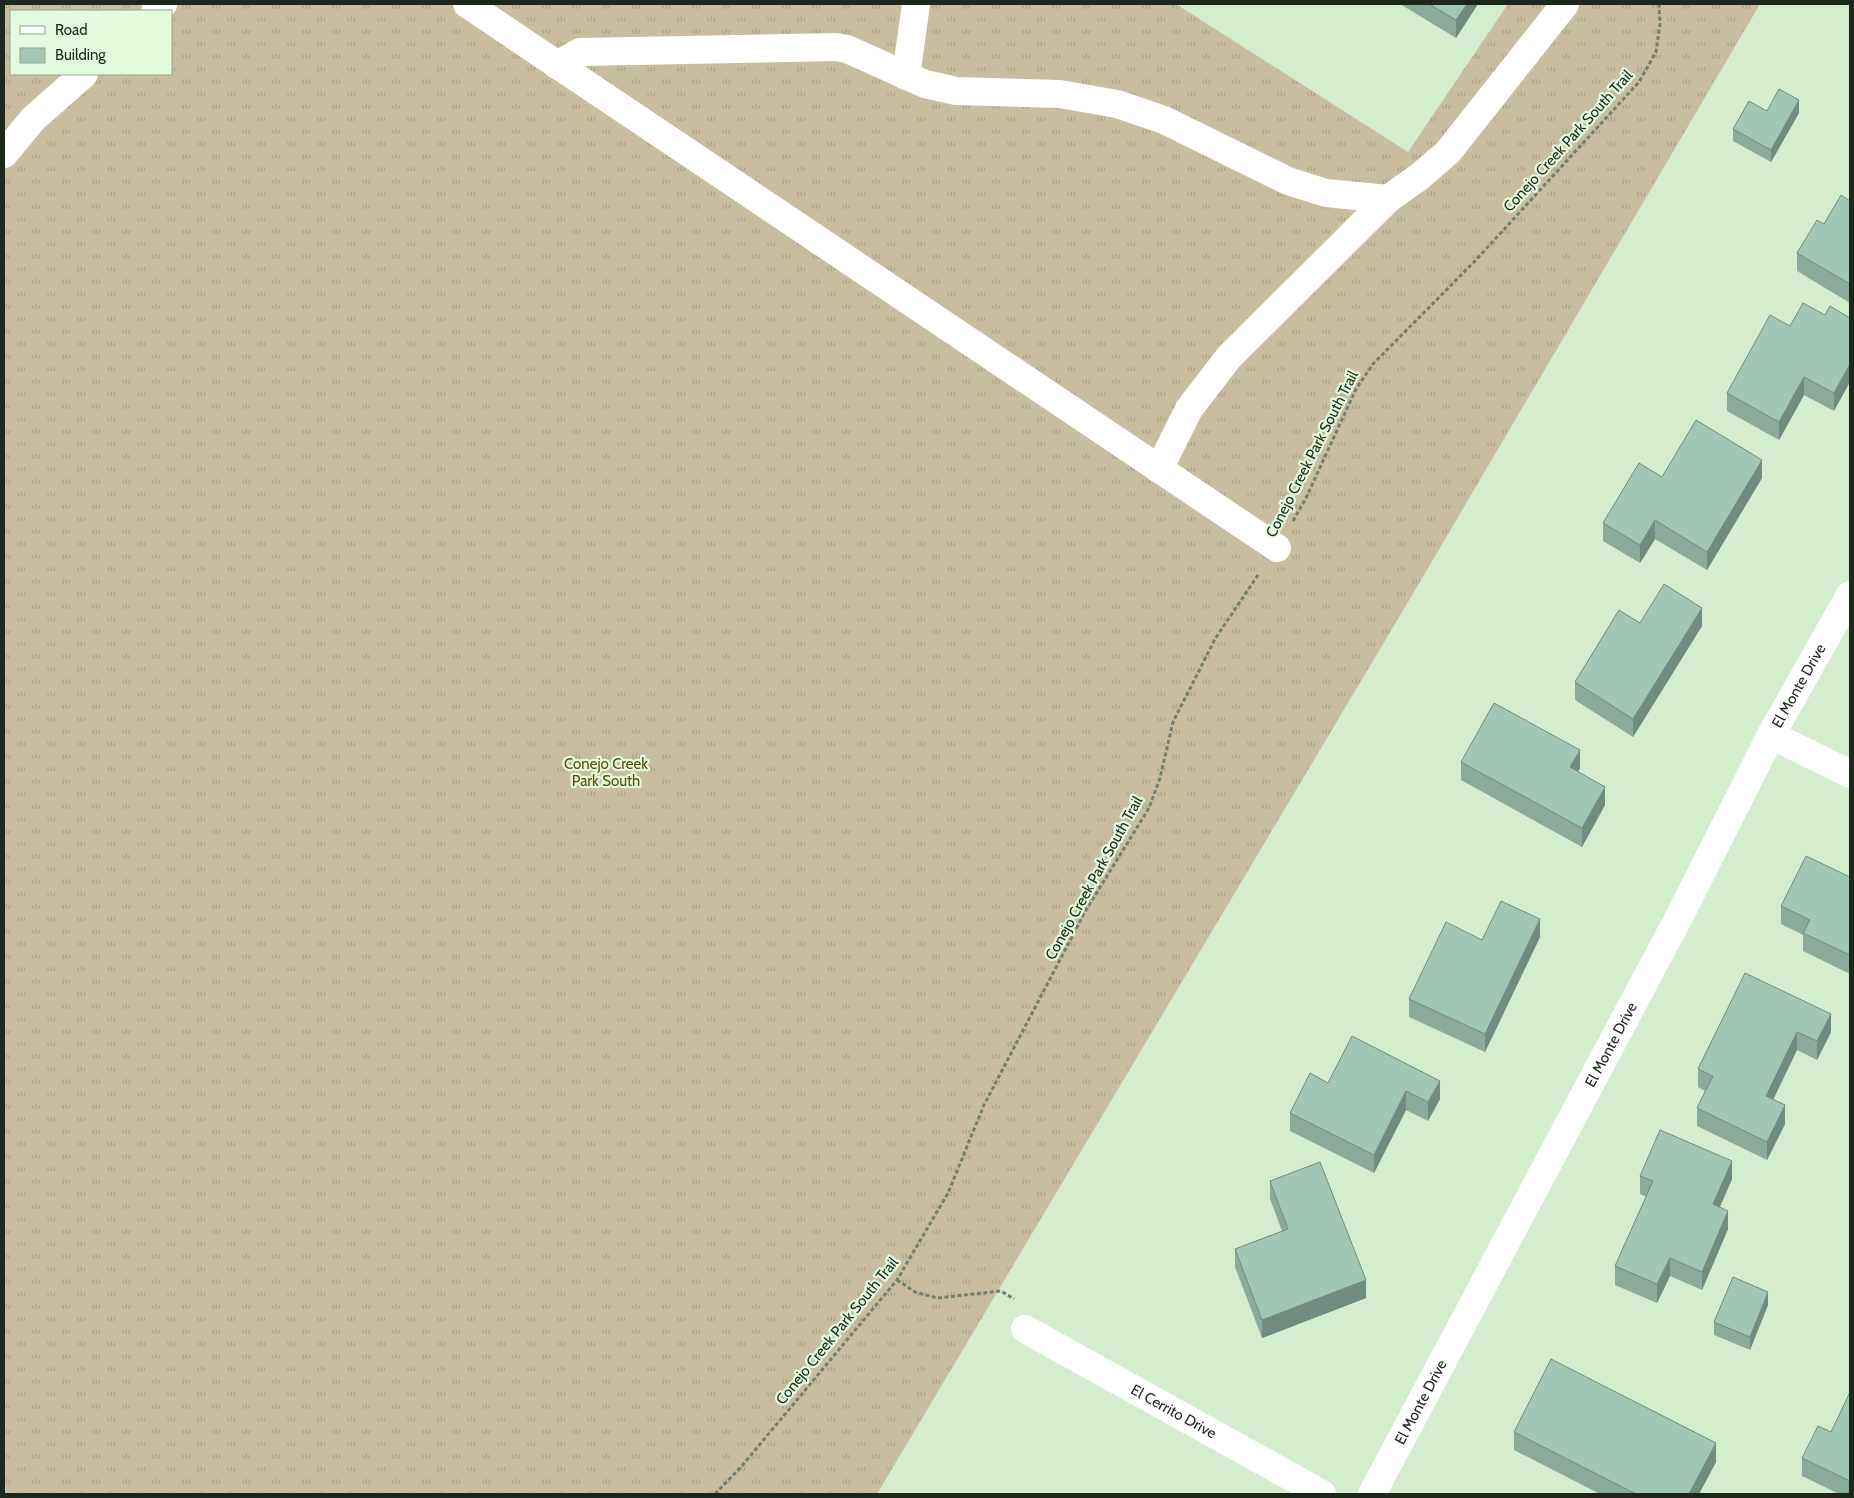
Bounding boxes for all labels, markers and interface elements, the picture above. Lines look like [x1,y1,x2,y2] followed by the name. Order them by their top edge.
[10,10,172,75] legend
[55,21,88,39] text: Road
[55,46,106,64] text: Building
[1500,66,1637,216] street label: Conejo Creek Park South Trail
[1262,367,1362,540] street label: Conejo Creek Park South Trail
[1768,640,1830,731] street label: El Monte Drive
[564,755,648,790] park label: Conejo Creek Park South
[1041,793,1147,963] street label: Conejo Creek Park South Trail
[1581,999,1641,1090] street label: El Monte Drive
[772,1253,902,1408] street label: Conejo Creek Park South Trail
[1391,1356,1451,1448] street label: El Monte Drive
[1128,1381,1220,1443] street label: El Cerrito Drive

